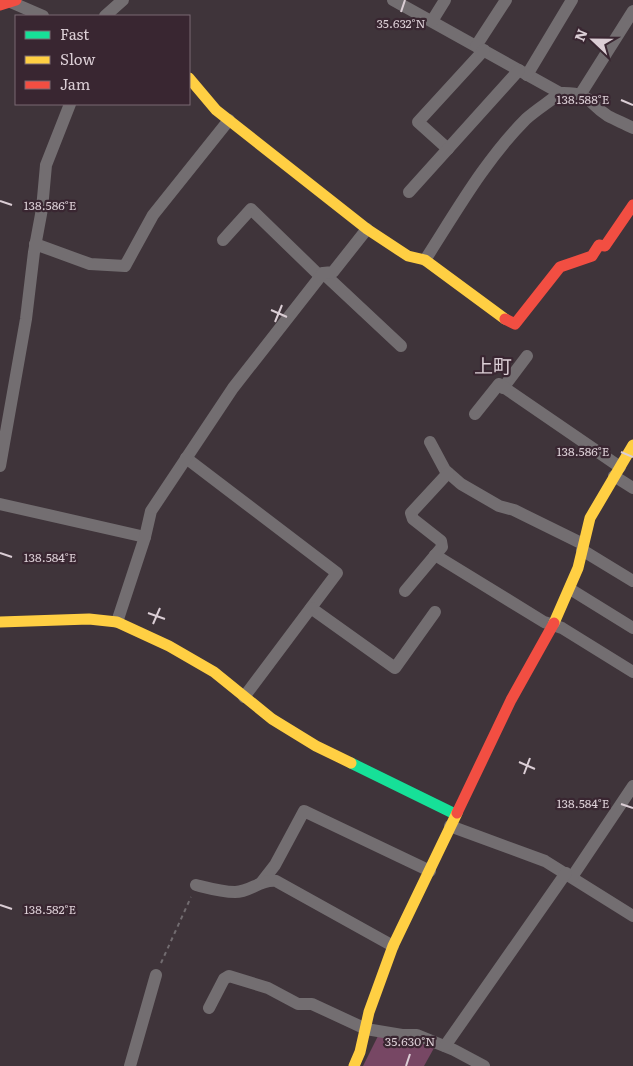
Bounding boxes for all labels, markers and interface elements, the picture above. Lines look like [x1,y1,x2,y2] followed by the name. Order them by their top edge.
[376,14,426,32] text: 35.632°N
[15,15,190,105] legend
[568,15,618,65] north arrow
[60,22,89,45] text: Fast
[569,25,592,44] text: N
[60,47,95,70] text: Slow
[60,72,91,95] text: Jam
[557,90,610,108] text: 138.588°E
[24,196,77,214] text: 138.586°E
[474,351,512,379] district label: 上町
[557,442,610,460] text: 138.586°E
[24,548,77,566] text: 138.584°E
[557,794,610,812] text: 138.584°E
[24,900,76,918] text: 138.582°E
[385,1032,435,1050] text: 35.630°N

